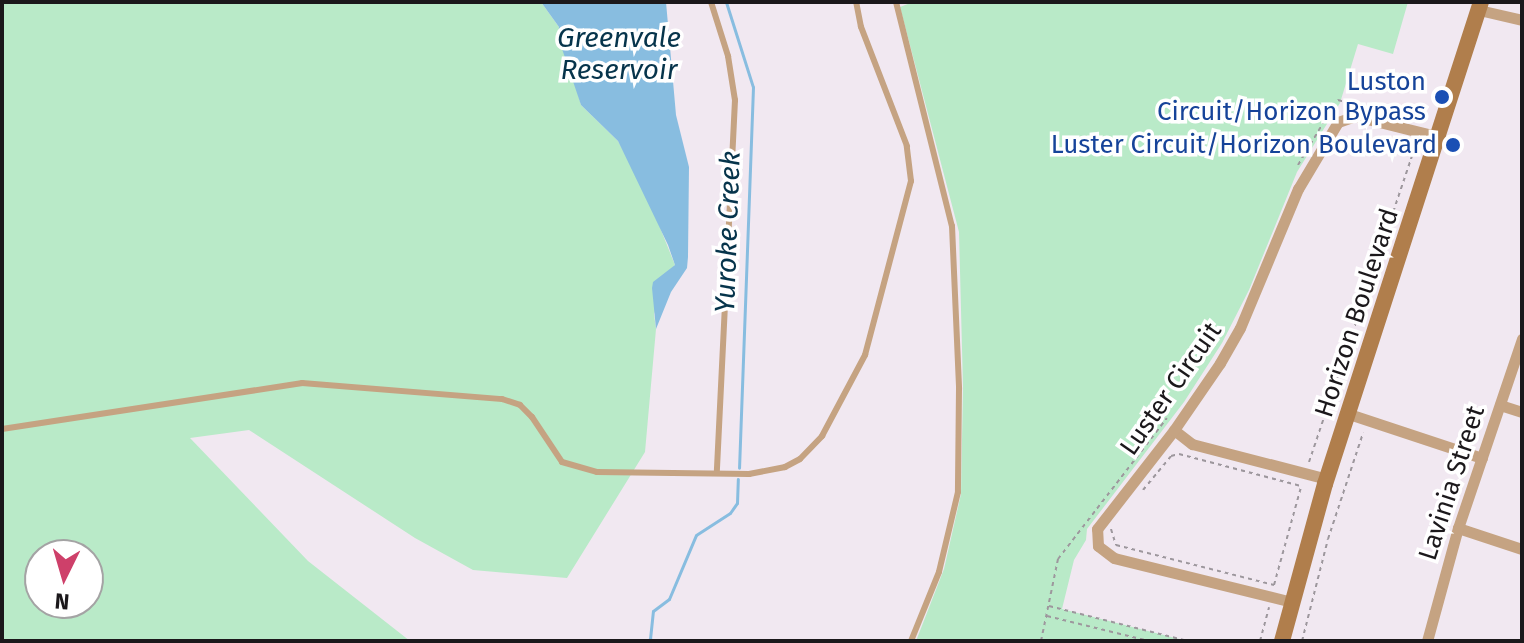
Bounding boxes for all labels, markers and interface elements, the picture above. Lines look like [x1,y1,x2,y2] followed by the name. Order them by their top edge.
[557,21,681,87] water label: Greenvale Reservoir
[1157,66,1426,128] place label: Luston Circuit/Horizon Bypass
[1433,88,1451,106] marker: Luston Circuit/Horizon Bypass
[1051,129,1437,161] place label: Luster Circuit/Horizon Boulevard
[1444,136,1462,154] marker: Luster Circuit/Horizon Boulevard
[708,150,748,314] water label: Yuroke Creek
[1309,205,1405,421] street label: Horizon Boulevard
[1114,317,1228,461] street label: Luster Circuit
[1412,402,1492,564] street label: Lavinia Street
[24,539,104,619] north arrow
[54,587,70,615] text: N

